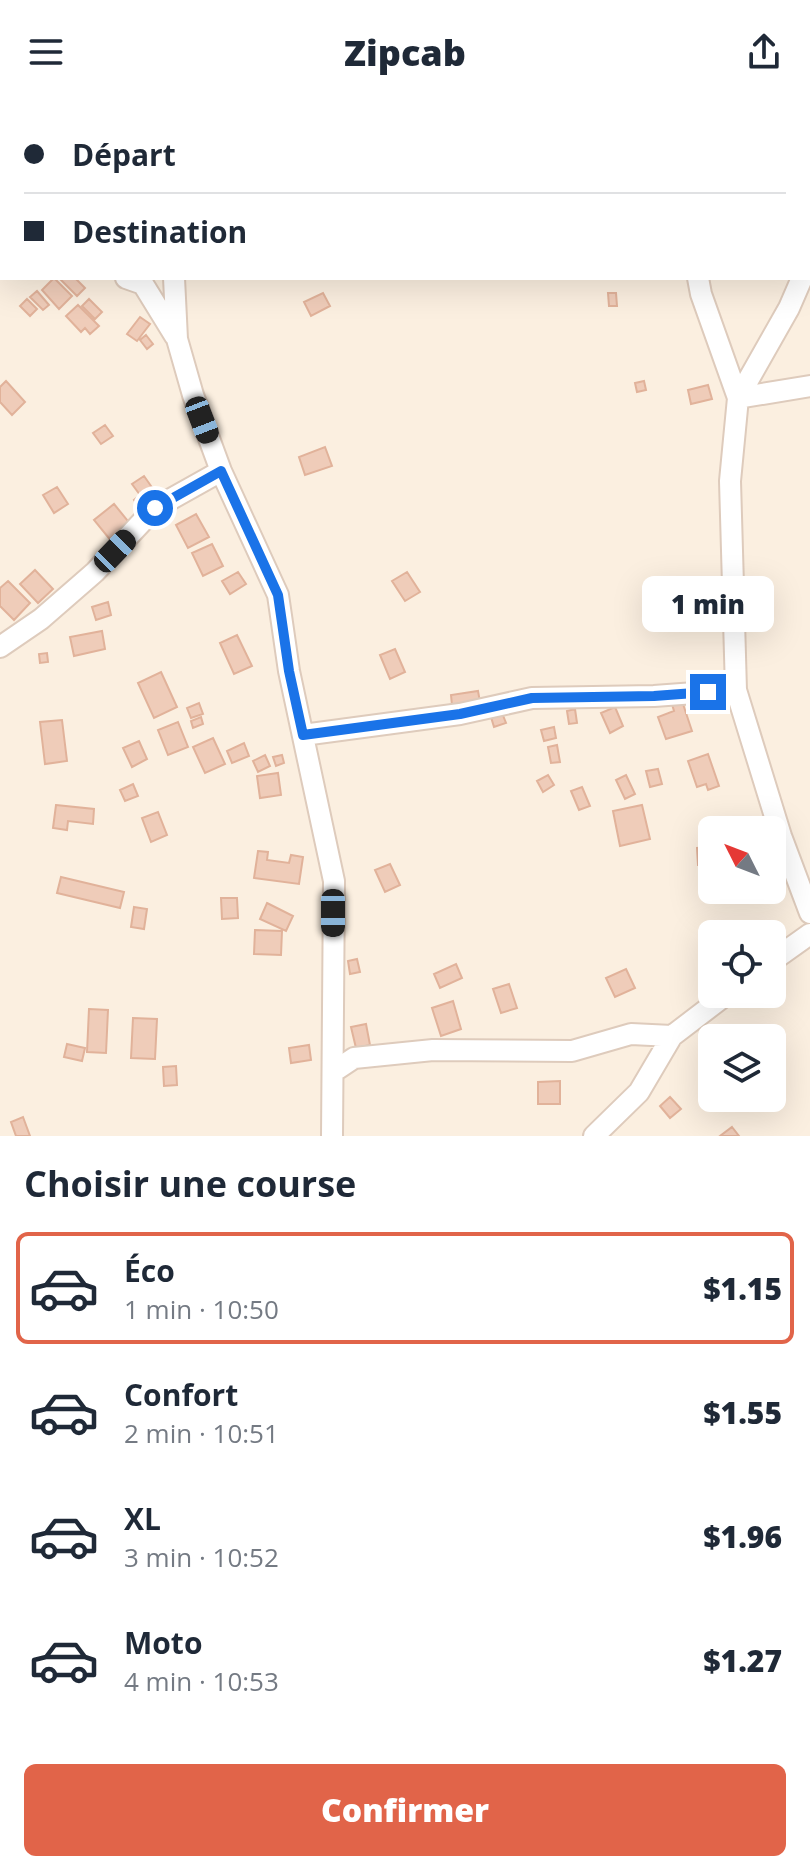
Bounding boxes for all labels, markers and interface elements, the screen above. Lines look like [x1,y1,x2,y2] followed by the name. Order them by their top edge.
[344,28,466,77] text: Zipcab
[24,30,68,74] icon: menu
[742,30,786,74] icon: share
[72,134,176,175] text: Départ
[72,211,247,252] text: Destination
[182,393,222,447] car
[137,490,173,526] route start
[90,525,140,577] car
[642,576,774,632] callout: 1 min
[671,586,745,622] text: 1 min
[690,674,726,710] route end
[698,816,786,904] north arrow
[698,816,786,1112] map controls
[321,889,345,937] car
[698,920,786,1008] button: locate
[698,1024,786,1112] button: layers
[24,1159,356,1208] text: Choisir une course
[124,1250,175,1291] text: Éco
[28,1252,100,1324] icon: car
[703,1268,782,1309] text: $1.15
[124,1291,279,1327] text: 1 min · 10:50
[124,1374,238,1415] text: Confort
[28,1376,100,1448] icon: car
[703,1392,782,1433] text: $1.55
[124,1415,279,1451] text: 2 min · 10:51
[124,1498,161,1539] text: XL
[28,1500,100,1572] icon: car
[703,1516,782,1557] text: $1.96
[124,1539,279,1575] text: 3 min · 10:52
[124,1622,202,1663] text: Moto
[28,1624,100,1696] icon: car
[703,1640,782,1681] text: $1.27
[124,1663,279,1699] text: 4 min · 10:53
[24,1764,786,1856] button: Confirmer

